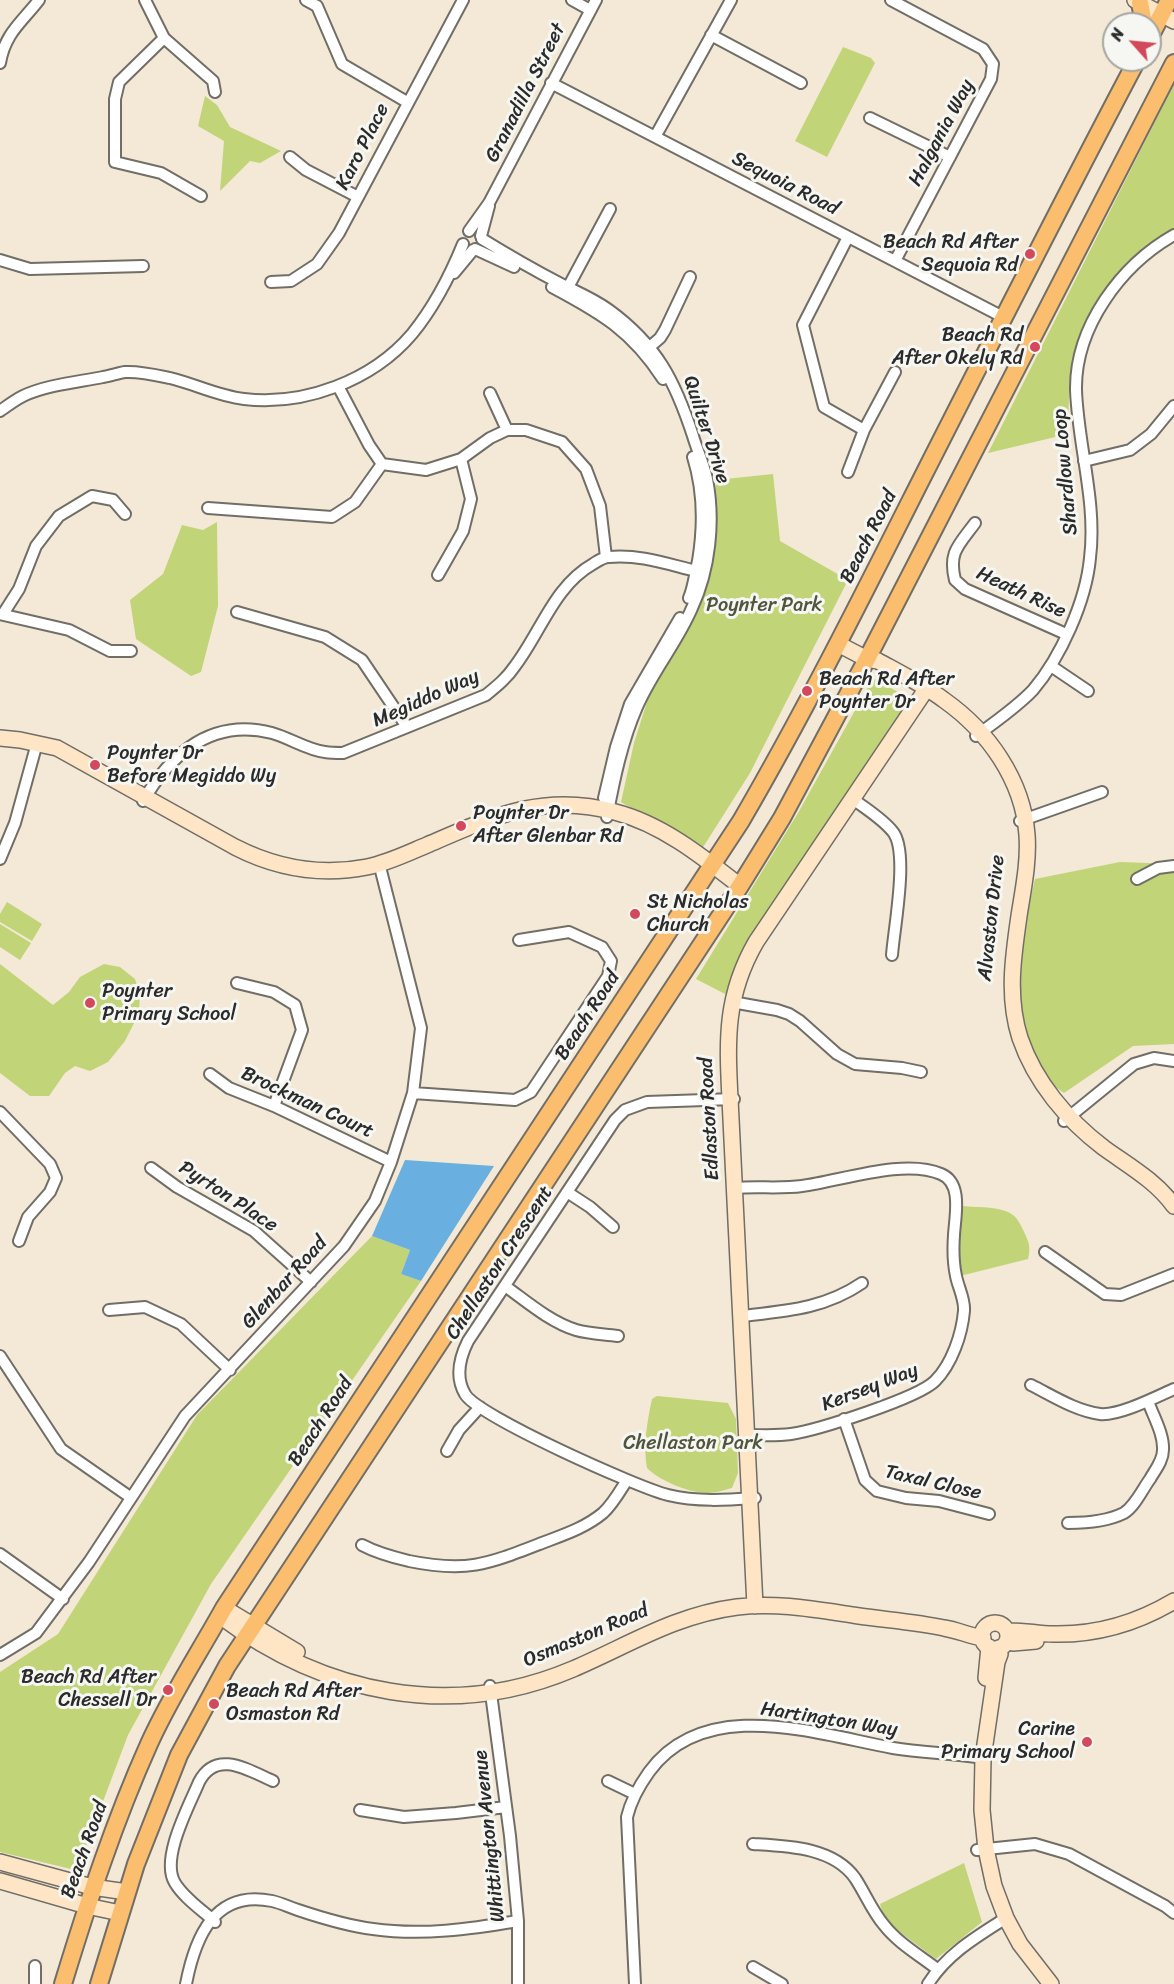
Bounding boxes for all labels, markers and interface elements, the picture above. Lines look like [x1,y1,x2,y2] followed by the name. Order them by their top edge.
[1102,12,1162,72] north arrow
[481,20,571,166] street label: Granadilla Street
[1102,23,1133,46] text: N
[904,75,980,191] street label: Halgania Way
[331,100,395,194] street label: Karo Place
[727,147,843,221] street label: Sequoia Road
[883,231,1018,278] place label: Beach Rd After Sequoia Rd
[1023,247,1037,261] marker: Beach Rd After Sequoia Rd
[892,324,1023,371] place label: Beach Rd After Okely Rd
[1028,340,1042,354] marker: Beach Rd After Okely Rd
[677,373,735,487] street label: Quilter Drive
[1049,408,1083,536] street label: Shardlow Loop
[835,486,903,588] street label: Beach Road
[972,562,1070,624] street label: Heath Rise
[706,594,822,618] park label: Poynter Park
[369,665,483,733] street label: Megiddo Way
[819,668,954,715] place label: Beach Rd After Poynter Dr
[800,684,814,698] marker: Beach Rd After Poynter Dr
[107,742,276,789] place label: Poynter Dr Before Megiddo Wy
[88,758,102,772] marker: Poynter Dr Before Megiddo Wy
[473,802,623,849] place label: Poynter Dr After Glenbar Rd
[454,819,468,833] marker: Poynter Dr After Glenbar Rd
[973,854,1011,982] street label: Alvaston Drive
[647,891,748,938] place label: St Nicholas Church
[628,907,642,921] marker: St Nicholas Church
[550,967,626,1065] street label: Beach Road
[102,980,236,1027] place label: Poynter Primary School
[83,996,97,1010] marker: Poynter Primary School
[695,1057,725,1181] street label: Edlaston Road
[237,1062,377,1144] street label: Brockman Court
[174,1156,282,1238] street label: Pyrton Place
[441,1182,559,1344] street label: Chellaston Crescent
[237,1232,333,1334] street label: Glenbar Road
[818,1359,922,1417] street label: Kersey Way
[283,1373,359,1471] street label: Beach Road
[623,1432,763,1456] park label: Chellaston Park
[882,1460,984,1506] street label: Taxal Close
[520,1599,652,1673] street label: Osmaston Road
[21,1666,156,1713] place label: Beach Rd After Chessell Dr
[226,1680,361,1727] place label: Beach Rd After Osmaston Rd
[161,1683,175,1697] marker: Beach Rd After Chessell Dr
[207,1697,221,1711] marker: Beach Rd After Osmaston Rd
[759,1697,899,1743] street label: Hartington Way
[941,1718,1075,1765] place label: Carine Primary School
[1080,1735,1094,1749] marker: Carine Primary School
[469,1749,511,1923] street label: Whittington Avenue
[56,1798,114,1902] street label: Beach Road

